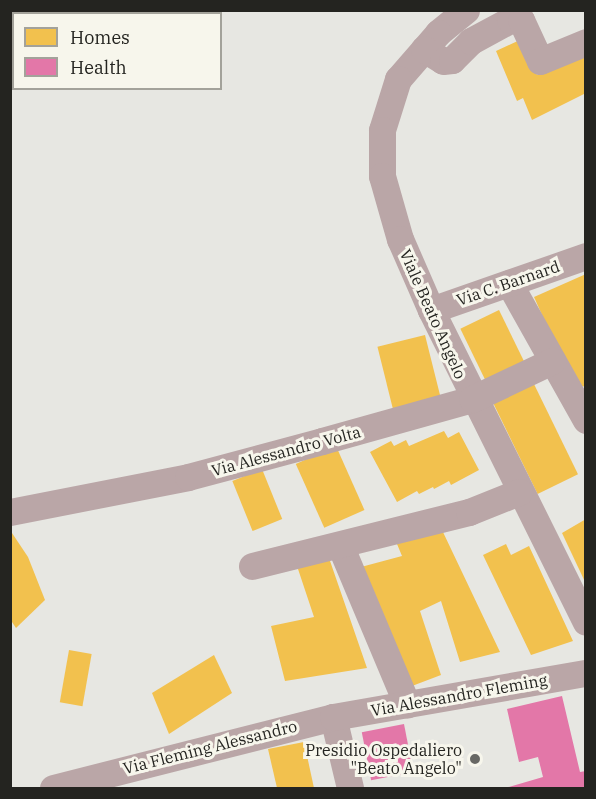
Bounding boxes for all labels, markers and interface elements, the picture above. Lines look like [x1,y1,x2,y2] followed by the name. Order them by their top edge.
[12,12,222,90] legend
[70,26,130,49] text: Homes
[70,56,127,79] text: Health
[396,246,470,382] street label: Viale Beato Angelo
[454,256,562,310] street label: Via C. Barnard
[209,422,363,480] street label: Via Alessandro Volta
[369,670,549,720] street label: Via Alessandro Fleming
[121,716,299,778] street label: Via Fleming Alessandro
[305,740,462,778] place label: Presidio Ospedaliero "Beato Angelo"
[466,750,484,768] marker: Presidio Ospedaliero "Beato Angelo"

